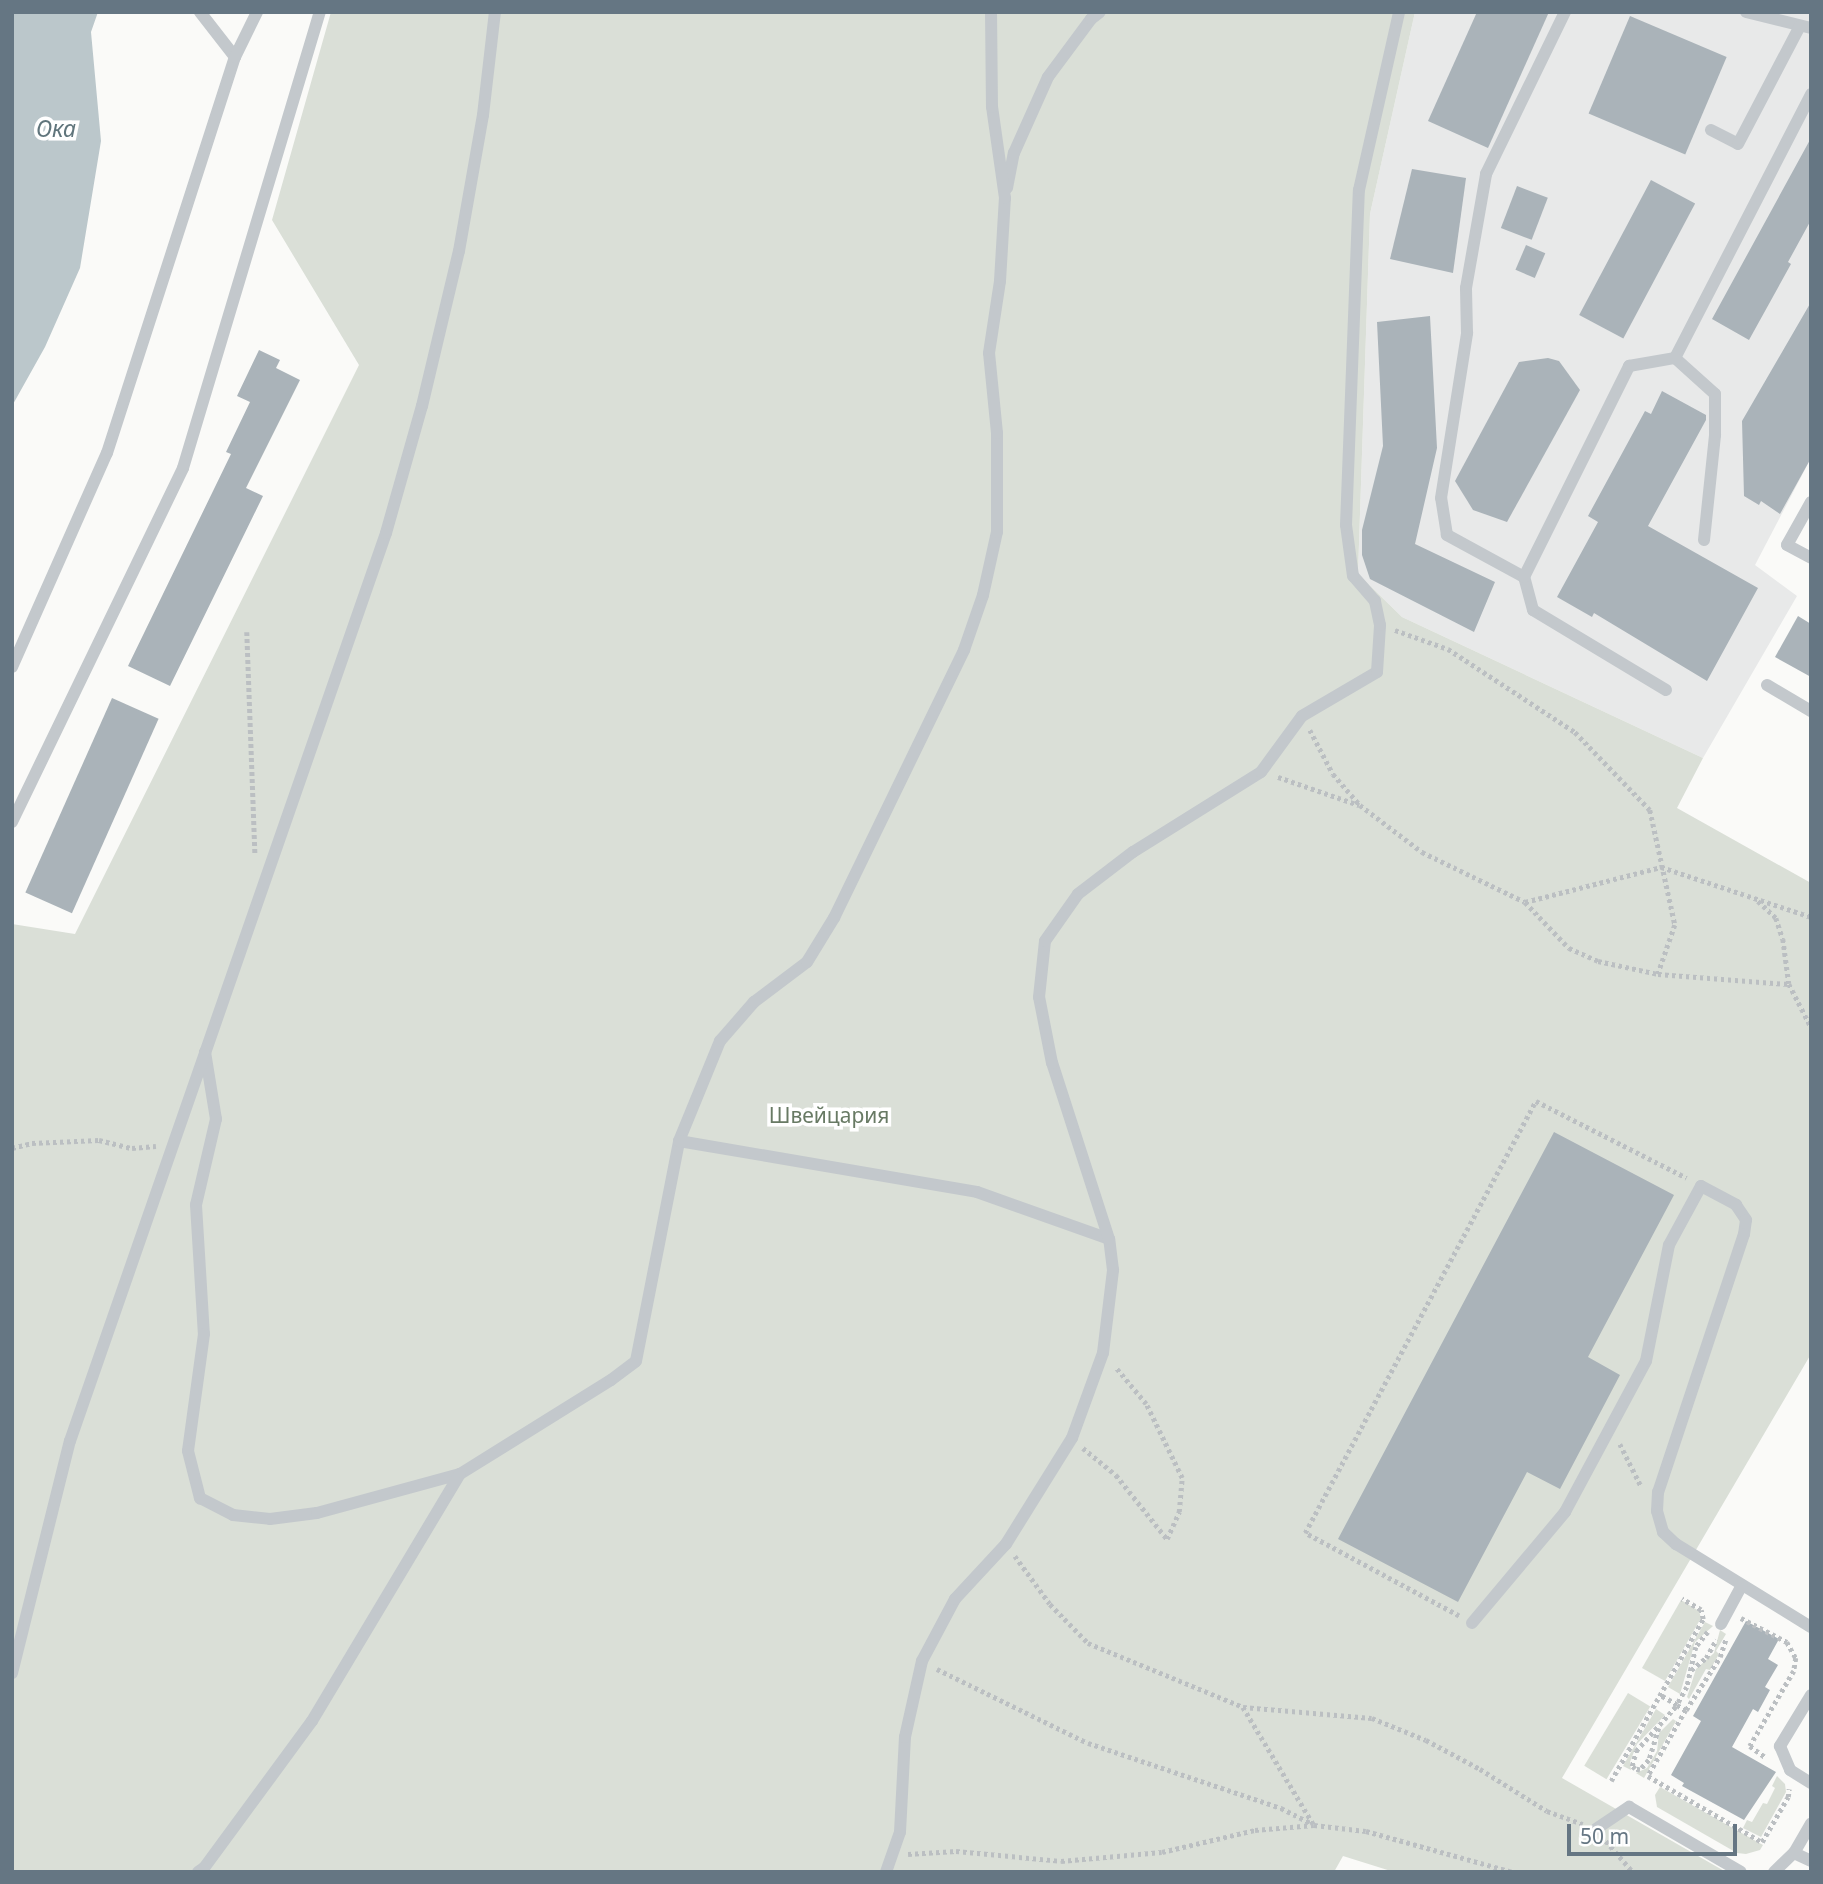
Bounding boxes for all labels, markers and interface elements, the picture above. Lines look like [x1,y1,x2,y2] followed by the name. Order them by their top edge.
[36,114,76,142] water label: Ока
[769,1102,889,1128] park label: Швейцария
[1571,1811,1741,1855] scale bar
[1580,1822,1629,1850] text: 50 m

